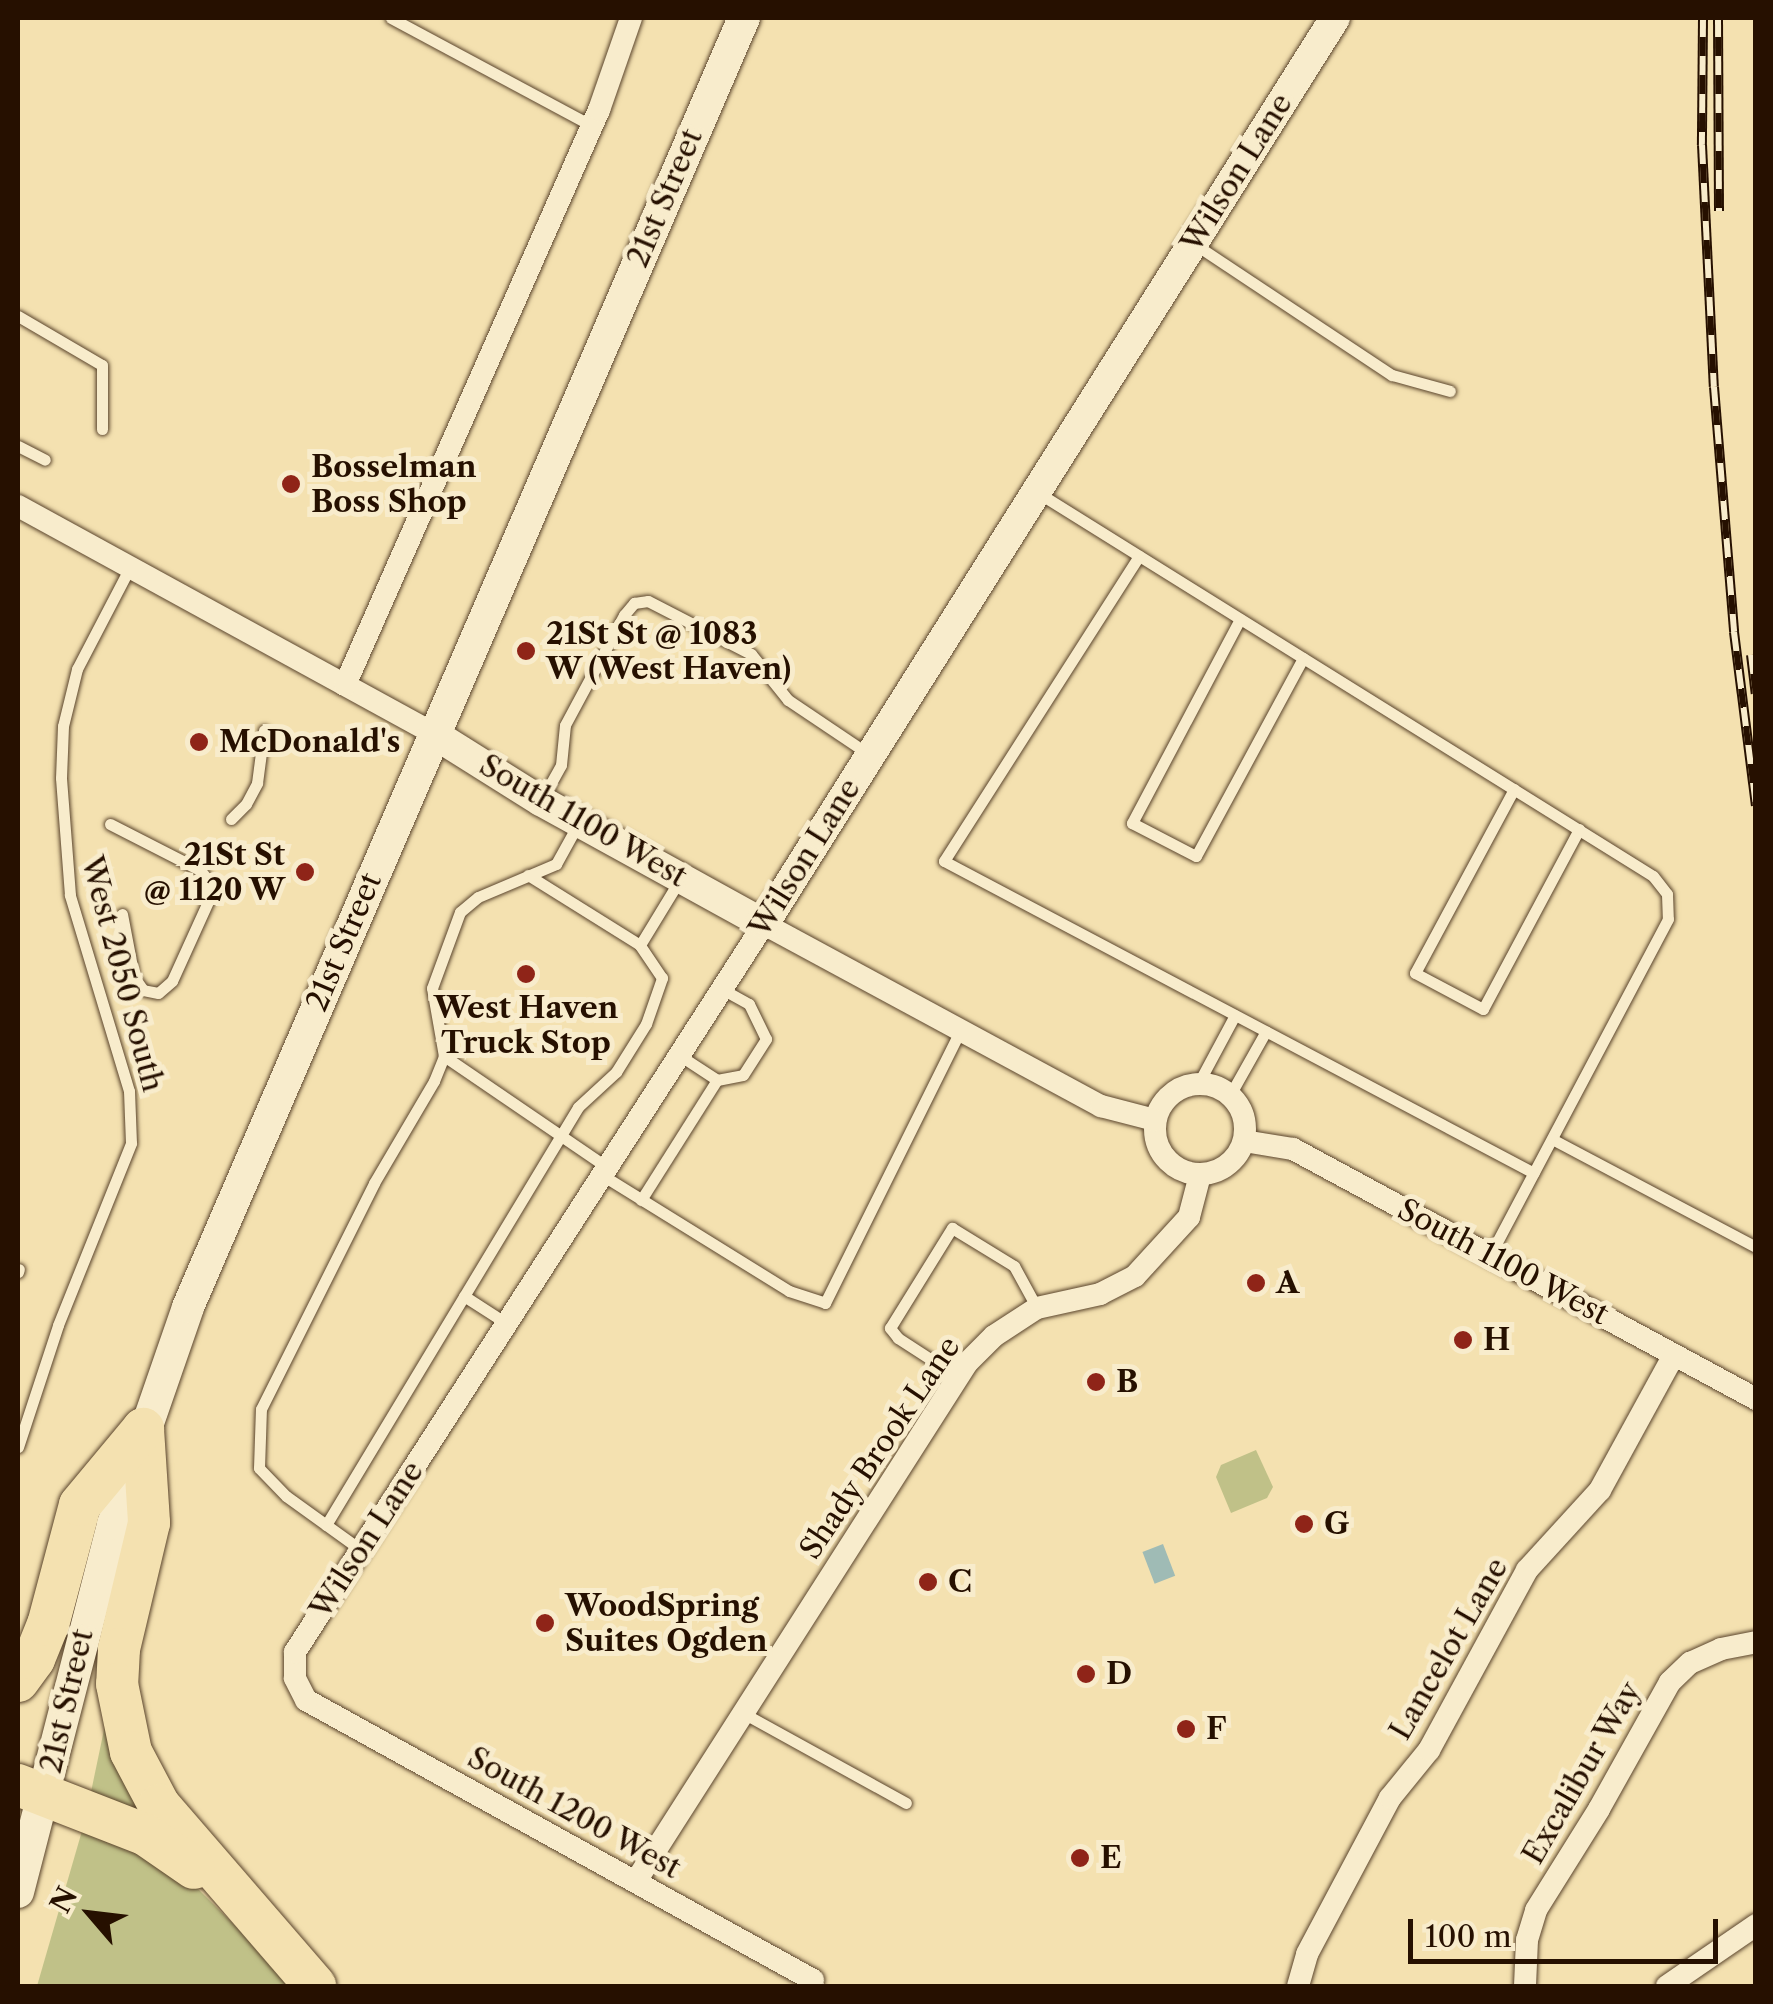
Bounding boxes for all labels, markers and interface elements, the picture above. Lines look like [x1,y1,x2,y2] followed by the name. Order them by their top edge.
[1174,87,1300,259] street label: Wilson Lane
[620,124,710,272] street label: 21st Street
[311,449,477,520] place label: Bosselman Boss Shop
[280,473,302,495] marker: Bosselman Boss Shop
[546,616,792,686] place label: 21St St @ 1083 W (West Haven)
[515,640,537,662] marker: 21St St @ 1083 W (West Haven)
[219,724,400,760] place label: McDonald's
[188,731,210,753] marker: McDonald's
[473,747,693,895] street label: South 1100 West
[742,772,868,944] street label: Wilson Lane
[143,837,285,908] place label: 21St St @ 1120 W
[73,852,171,1096] street label: West 2050 South
[294,861,316,883] marker: 21St St @ 1120 W
[299,868,389,1016] street label: 21st Street
[515,963,537,985] marker: West Haven Truck Stop
[434,990,618,1060] place label: West Haven Truck Stop
[1391,1191,1615,1333] street label: South 1100 West
[1276,1265,1299,1301] place label: A
[1245,1272,1267,1294] marker: A
[1483,1322,1510,1358] place label: H
[1452,1329,1474,1351] marker: H
[792,1330,968,1566] street label: Shady Brook Lane
[1116,1364,1138,1400] place label: B
[1085,1371,1107,1393] marker: B
[303,1455,431,1625] street label: Wilson Lane
[1324,1506,1349,1542] place label: G
[1293,1513,1315,1535] marker: G
[1382,1552,1516,1746] street label: Lancelot Lane
[948,1564,972,1600] place label: C
[917,1571,939,1593] marker: C
[565,1588,767,1658] place label: WoodSpring Suites Ogden
[534,1612,556,1634] marker: WoodSpring Suites Ogden
[33,1626,101,1776] street label: 21st Street
[1106,1656,1132,1692] place label: D
[1075,1663,1097,1685] marker: D
[1515,1675,1649,1871] street label: Excalibur Way
[1206,1711,1226,1747] place label: F
[1175,1718,1197,1740] marker: F
[461,1739,687,1887] street label: South 1200 West
[1100,1840,1122,1876] place label: E
[1069,1847,1091,1869] marker: E
[40,1864,140,1964] north arrow
[43,1881,84,1919] text: N
[1413,1899,1723,1961] scale bar
[1425,1918,1512,1955] text: 100 m

